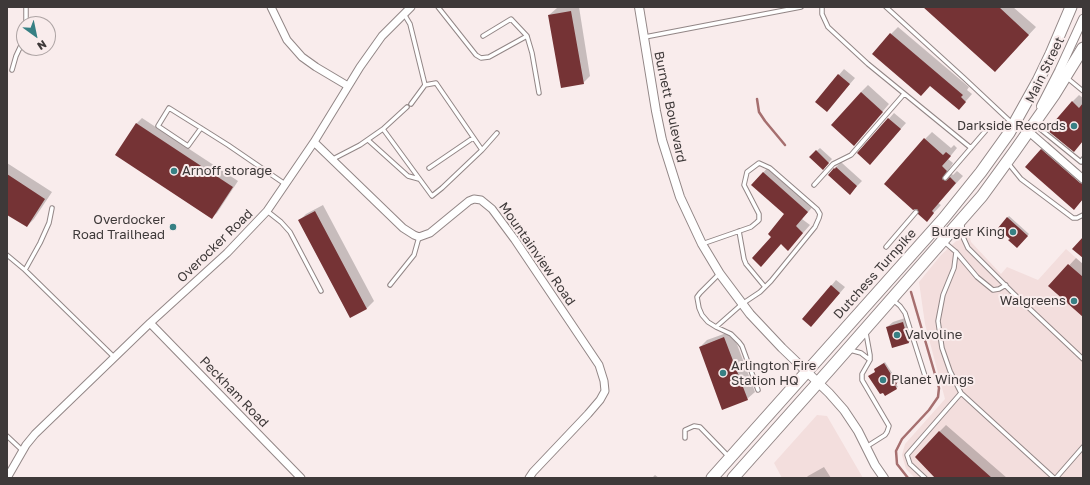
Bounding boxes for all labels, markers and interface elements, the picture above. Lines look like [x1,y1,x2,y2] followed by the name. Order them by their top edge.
[16,16,56,56] north arrow
[1022,34,1068,106] street label: Main Street
[35,38,49,53] text: N
[651,50,689,164] street label: Burnett Boulevard
[957,118,1066,134] place label: Darkside Records
[1069,121,1079,131] marker: Darkside Records
[182,163,272,179] place label: Arnoff storage
[169,166,179,176] marker: Arnoff storage
[496,199,578,309] street label: Mountainview Road
[174,206,256,286] street label: Overocker Road
[72,212,165,243] place label: Overdocker Road Trailhead
[168,222,178,232] marker: Overdocker Road Trailhead
[931,224,1005,240] place label: Burger King
[830,226,920,322] street label: Dutchess Turnpike
[1008,227,1018,237] marker: Burger King
[1000,293,1066,309] place label: Walgreens
[1069,296,1079,306] marker: Walgreens
[905,327,962,343] place label: Valvoline
[892,330,902,340] marker: Valvoline
[196,353,272,431] street label: Peckham Road
[731,358,816,389] place label: Arlington Fire Station HQ
[718,368,728,378] marker: Arlington Fire Station HQ
[891,372,974,388] place label: Planet Wings
[878,375,888,385] marker: Planet Wings

